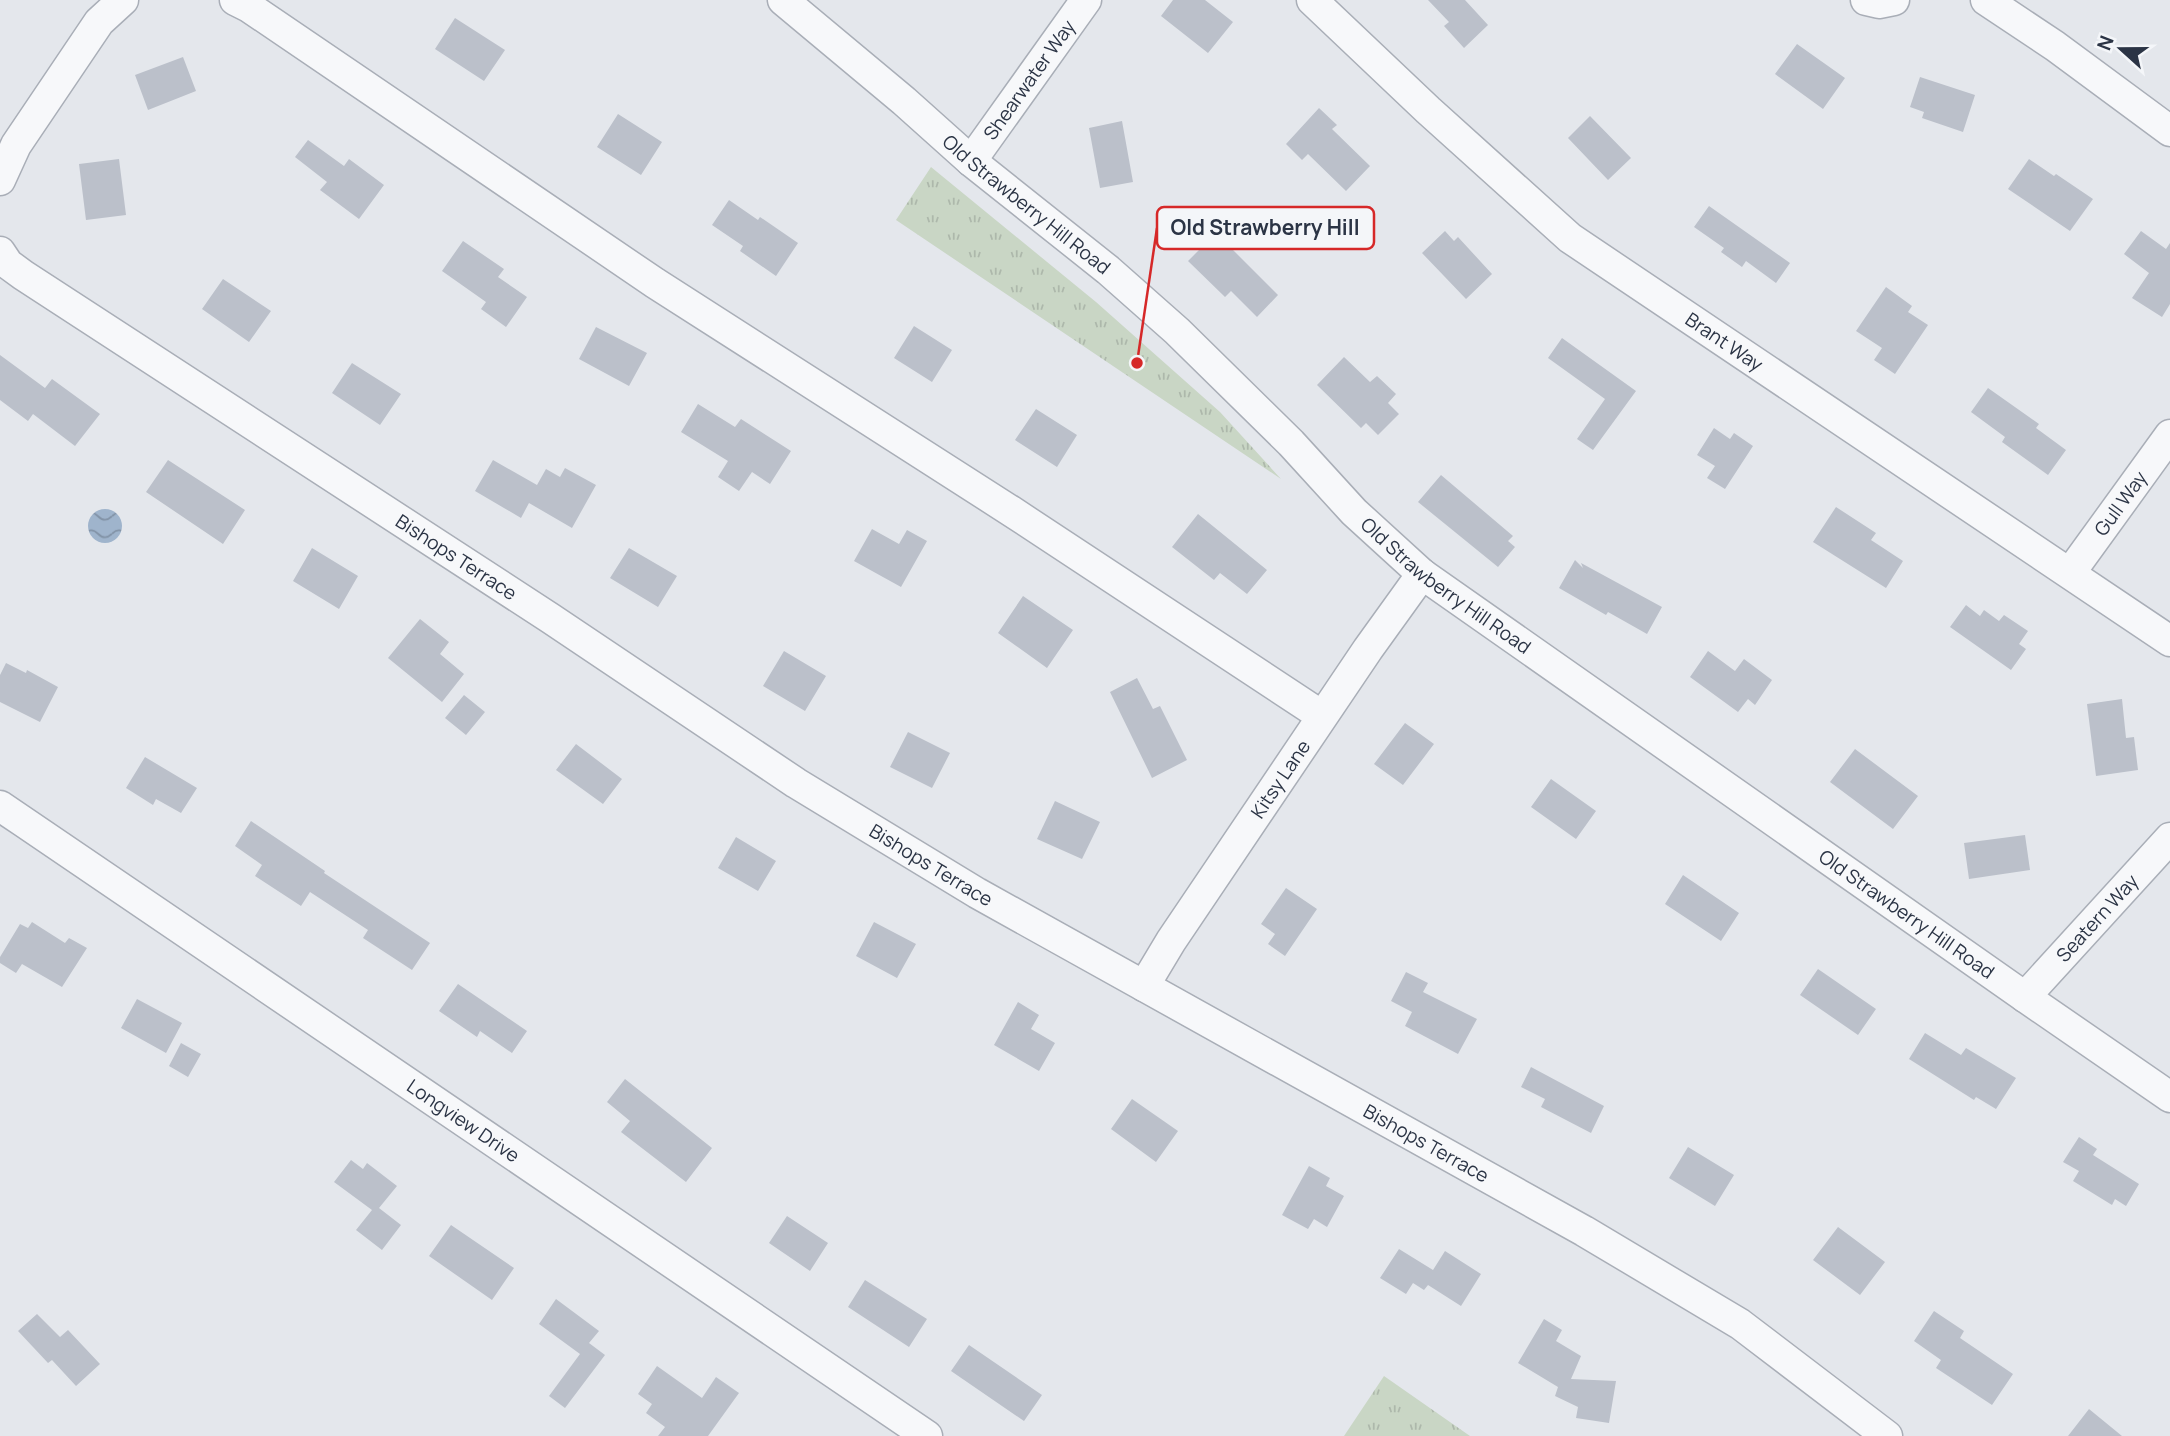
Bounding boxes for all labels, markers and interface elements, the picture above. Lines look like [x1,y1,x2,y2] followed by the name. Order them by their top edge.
[977,14,1081,145] street label: Shearwater Way
[2086,14,2156,84] north arrow
[2091,32,2120,54] text: N
[937,129,1116,280] street label: Old Strawberry Hill Road
[1157,207,1374,249] callout: Old Strawberry Hill
[1170,213,1360,241] text: Old Strawberry Hill
[1680,306,1768,377] street label: Brant Way
[2088,466,2153,541] street label: Gull Way
[391,508,522,606] street label: Bishops Terrace
[1355,512,1536,660] street label: Old Strawberry Hill Road
[1245,735,1316,823] street label: Kitsy Lane
[865,818,997,912] street label: Bishops Terrace
[1814,843,2000,985] street label: Old Strawberry Hill Road
[2050,868,2144,968] street label: Seatern Way
[402,1073,525,1168] street label: Longview Drive
[1359,1098,1494,1188] street label: Bishops Terrace

